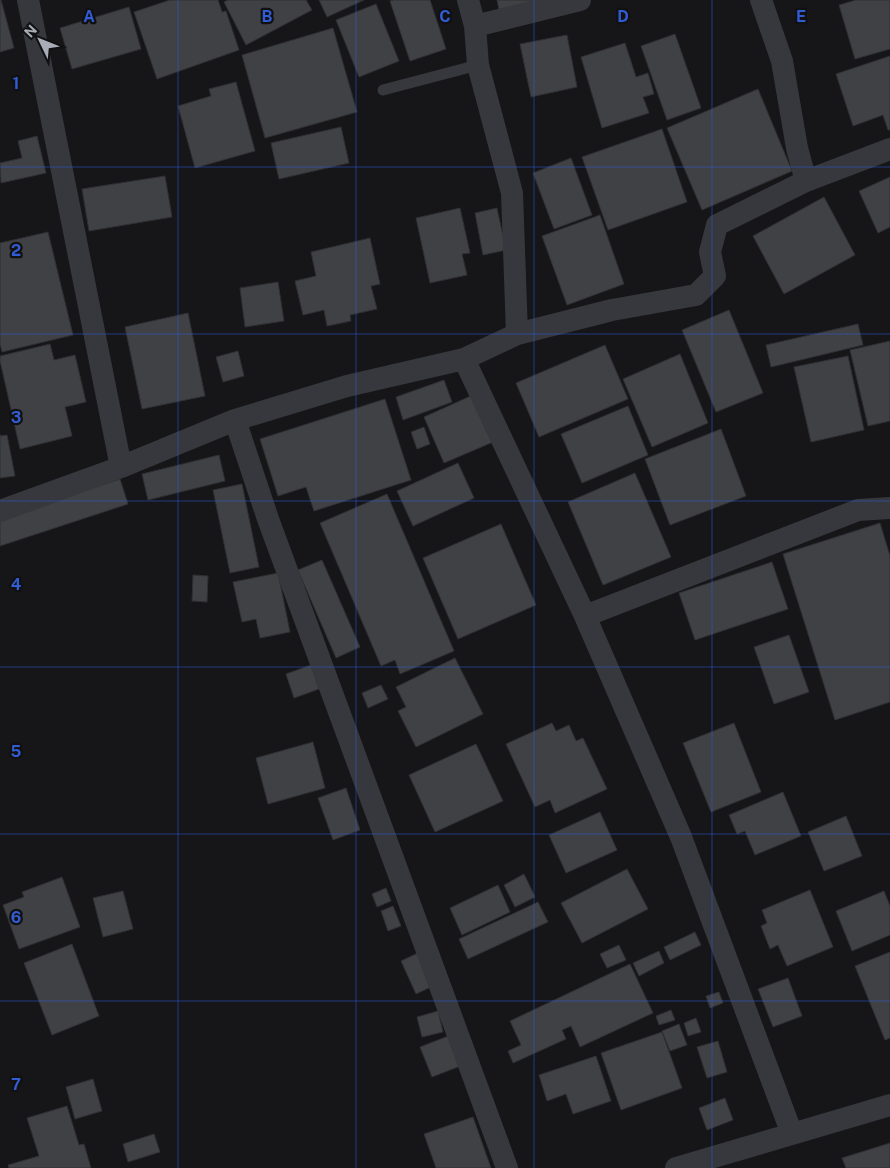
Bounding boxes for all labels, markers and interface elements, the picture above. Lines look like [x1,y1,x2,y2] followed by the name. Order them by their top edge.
[83,7,95,26] text: A
[262,7,273,26] text: B
[439,7,451,26] text: C
[617,7,629,26] text: D
[796,7,806,26] text: E
[15,15,65,65] north arrow
[21,22,40,41] text: N
[13,74,19,93] text: 1
[11,241,21,260] text: 2
[11,408,21,427] text: 3
[11,575,22,594] text: 4
[11,742,22,761] text: 5
[11,908,21,927] text: 6
[11,1075,21,1094] text: 7

